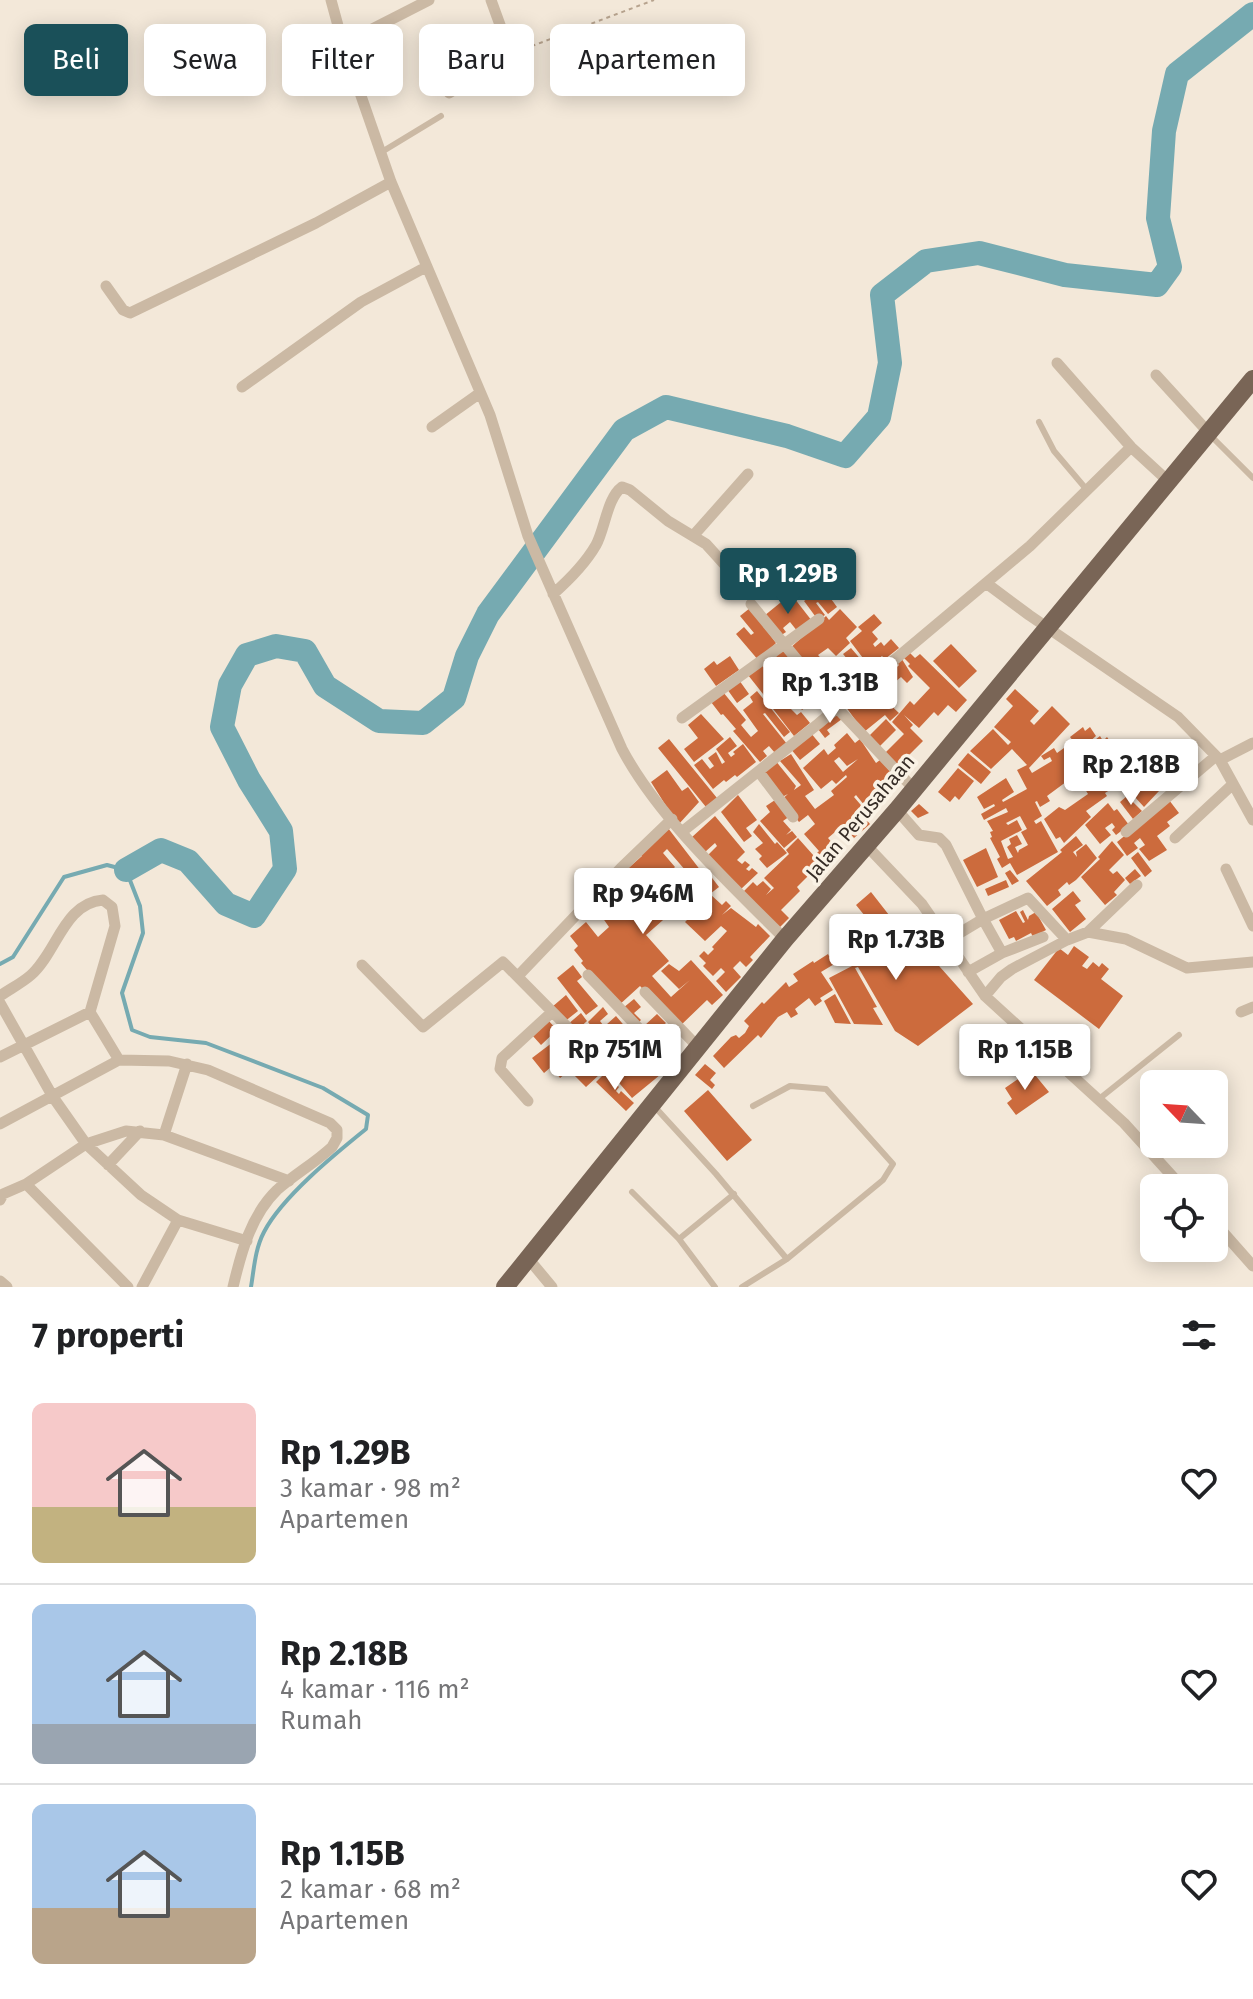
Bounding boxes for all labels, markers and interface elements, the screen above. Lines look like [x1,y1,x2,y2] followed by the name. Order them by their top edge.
[24,24,128,96] chip: Beli
[144,24,266,96] chip: Sewa
[282,24,403,96] chip: Filter
[419,24,534,96] chip: Baru
[550,24,745,96] chip: Apartemen
[705,548,871,616] pin: Rp 1.29B
[738,558,838,589] text: Rp 1.29B
[747,657,913,725] pin: Rp 1.31B
[781,667,879,698] text: Rp 1.31B
[1048,739,1214,807] pin: Rp 2.18B
[800,749,920,885] street label: Jalan Perusahaan
[1082,749,1180,780] text: Rp 2.18B
[569,868,717,936] pin: Rp 946M
[592,878,694,909] text: Rp 946M
[813,914,979,982] pin: Rp 1.73B
[847,924,945,955] text: Rp 1.73B
[541,1024,689,1092] pin: Rp 751M
[942,1024,1108,1092] pin: Rp 1.15B
[568,1034,662,1065] text: Rp 751M
[977,1034,1073,1065] text: Rp 1.15B
[1140,1070,1228,1158] north arrow
[1140,1070,1228,1262] map controls
[1140,1174,1228,1262] button: locate
[1177,1313,1221,1357] icon: filters
[32,1315,184,1356] text: 7 properti
[280,1432,411,1473] text: Rp 1.29B
[96,1435,192,1531] icon: home
[1177,1461,1221,1505] icon: heart
[280,1473,461,1504] text: 3 kamar · 98 m²
[280,1504,409,1535] text: Apartemen
[280,1633,408,1674] text: Rp 2.18B
[96,1636,192,1732] icon: home
[1177,1662,1221,1706] icon: heart
[280,1674,470,1705] text: 4 kamar · 116 m²
[280,1705,363,1736] text: Rumah
[280,1833,405,1874] text: Rp 1.15B
[96,1836,192,1932] icon: home
[1177,1862,1221,1906] icon: heart
[280,1874,461,1905] text: 2 kamar · 68 m²
[280,1905,409,1936] text: Apartemen

